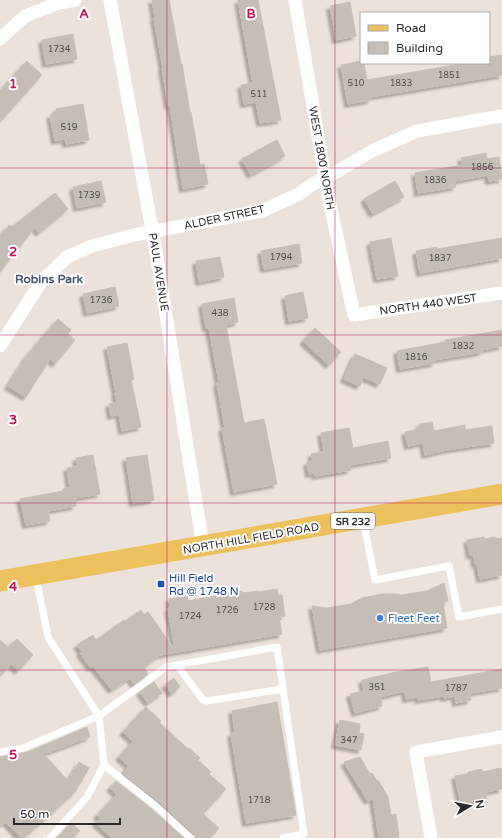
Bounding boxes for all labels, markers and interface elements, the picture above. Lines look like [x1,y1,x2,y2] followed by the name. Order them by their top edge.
[79,6,89,22] text: A
[246,6,256,22] text: B
[360,12,490,64] legend
[396,21,426,35] text: Road
[396,41,443,55] text: Building
[48,44,71,55] house number: 1734
[438,70,460,81] house number: 1851
[9,76,17,92] text: 1
[348,78,365,89] house number: 510
[390,78,412,89] house number: 1833
[251,89,267,100] house number: 511
[306,105,337,211] street label: WEST 1800 NORTH
[61,122,78,133] house number: 519
[471,162,494,173] house number: 1856
[424,175,447,186] house number: 1836
[78,190,101,201] house number: 1739
[183,203,266,232] street label: ALDER STREET
[146,232,171,312] street label: PAUL AVENUE
[9,244,17,260] text: 2
[270,252,293,263] house number: 1794
[429,253,452,264] house number: 1837
[15,272,84,286] district label: Robins Park
[379,291,478,318] street label: NORTH 440 WEST
[90,295,113,306] house number: 1736
[212,308,229,319] house number: 438
[452,341,474,352] house number: 1832
[405,352,428,363] house number: 1816
[9,412,17,428] text: 3
[331,513,375,529] road number: SR 232
[182,520,320,557] street label: NORTH HILL FIELD ROAD
[169,572,239,598] place label: Hill Field Rd @ 1748 N
[9,579,18,595] text: 4
[156,579,166,589] marker: Hill Field Rd @ 1748 N
[253,602,276,613] house number: 1728
[216,605,239,616] house number: 1726
[179,611,202,622] house number: 1724
[388,612,440,625] place label: Fleet Feet
[375,613,385,623] marker: Fleet Feet
[369,682,385,693] house number: 351
[445,683,468,694] house number: 1787
[341,735,358,746] house number: 347
[9,747,17,763] text: 5
[450,786,490,826] north arrow
[248,795,271,806] house number: 1718
[472,799,487,810] text: N
[14,800,120,826] scale bar
[20,807,49,821] text: 50 m

